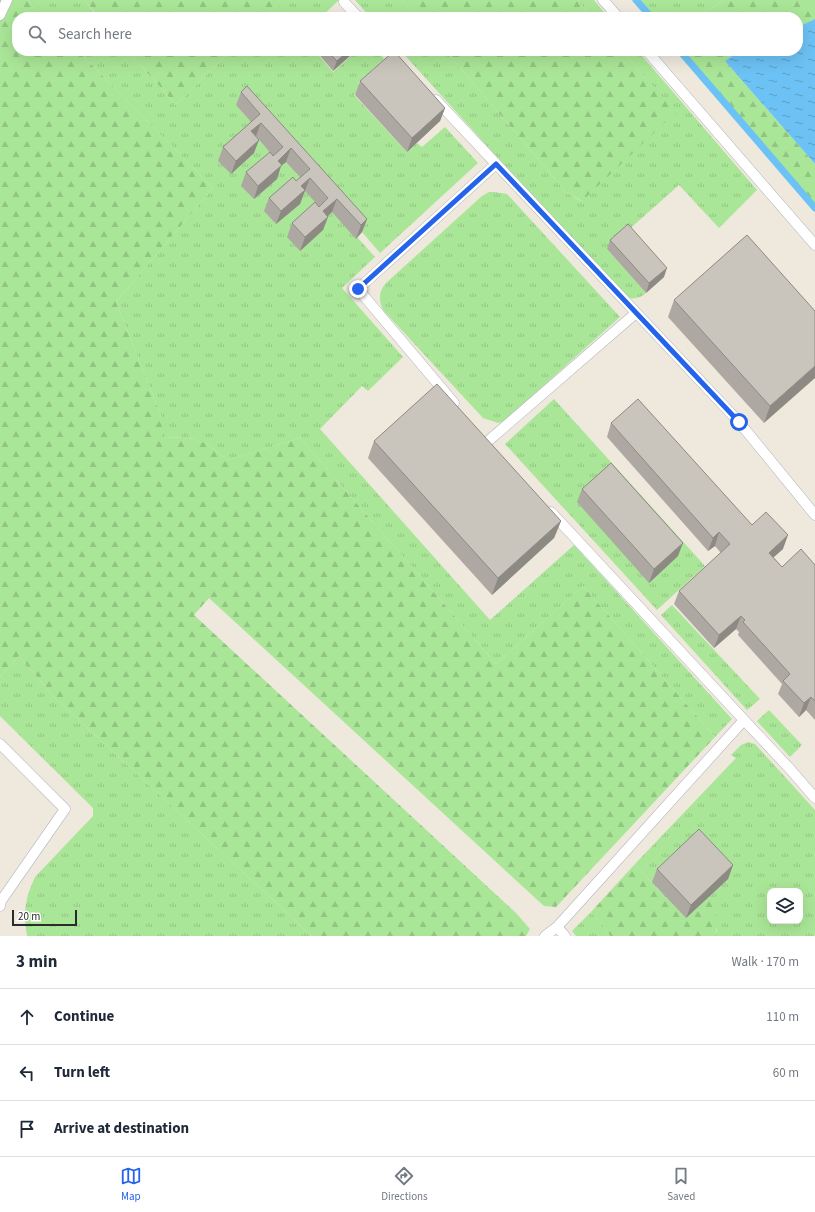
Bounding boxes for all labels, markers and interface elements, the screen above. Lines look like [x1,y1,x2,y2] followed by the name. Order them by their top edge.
[12,12,803,56] search box
[26,23,48,45] icon: search
[58,24,132,45] text: Search here
[349,280,367,298] route end
[730,413,748,431] route start
[767,888,803,924] map controls
[767,888,803,924] button: layers
[12,908,77,927] scale bar
[18,909,40,924] text: 20 m
[16,950,57,974] text: 3 min
[731,953,799,971] text: Walk · 170 m
[16,1006,38,1028] icon: ahead
[54,1006,114,1027] text: Continue
[766,1008,799,1026] text: 110 m
[16,1062,38,1084] icon: left
[54,1062,110,1083] text: Turn left
[773,1064,799,1082] text: 60 m
[16,1118,38,1140] icon: arrive
[54,1118,189,1139] text: Arrive at destination
[120,1165,142,1204] tab: Map
[381,1165,428,1204] tab: Directions
[667,1165,695,1204] tab: Saved

